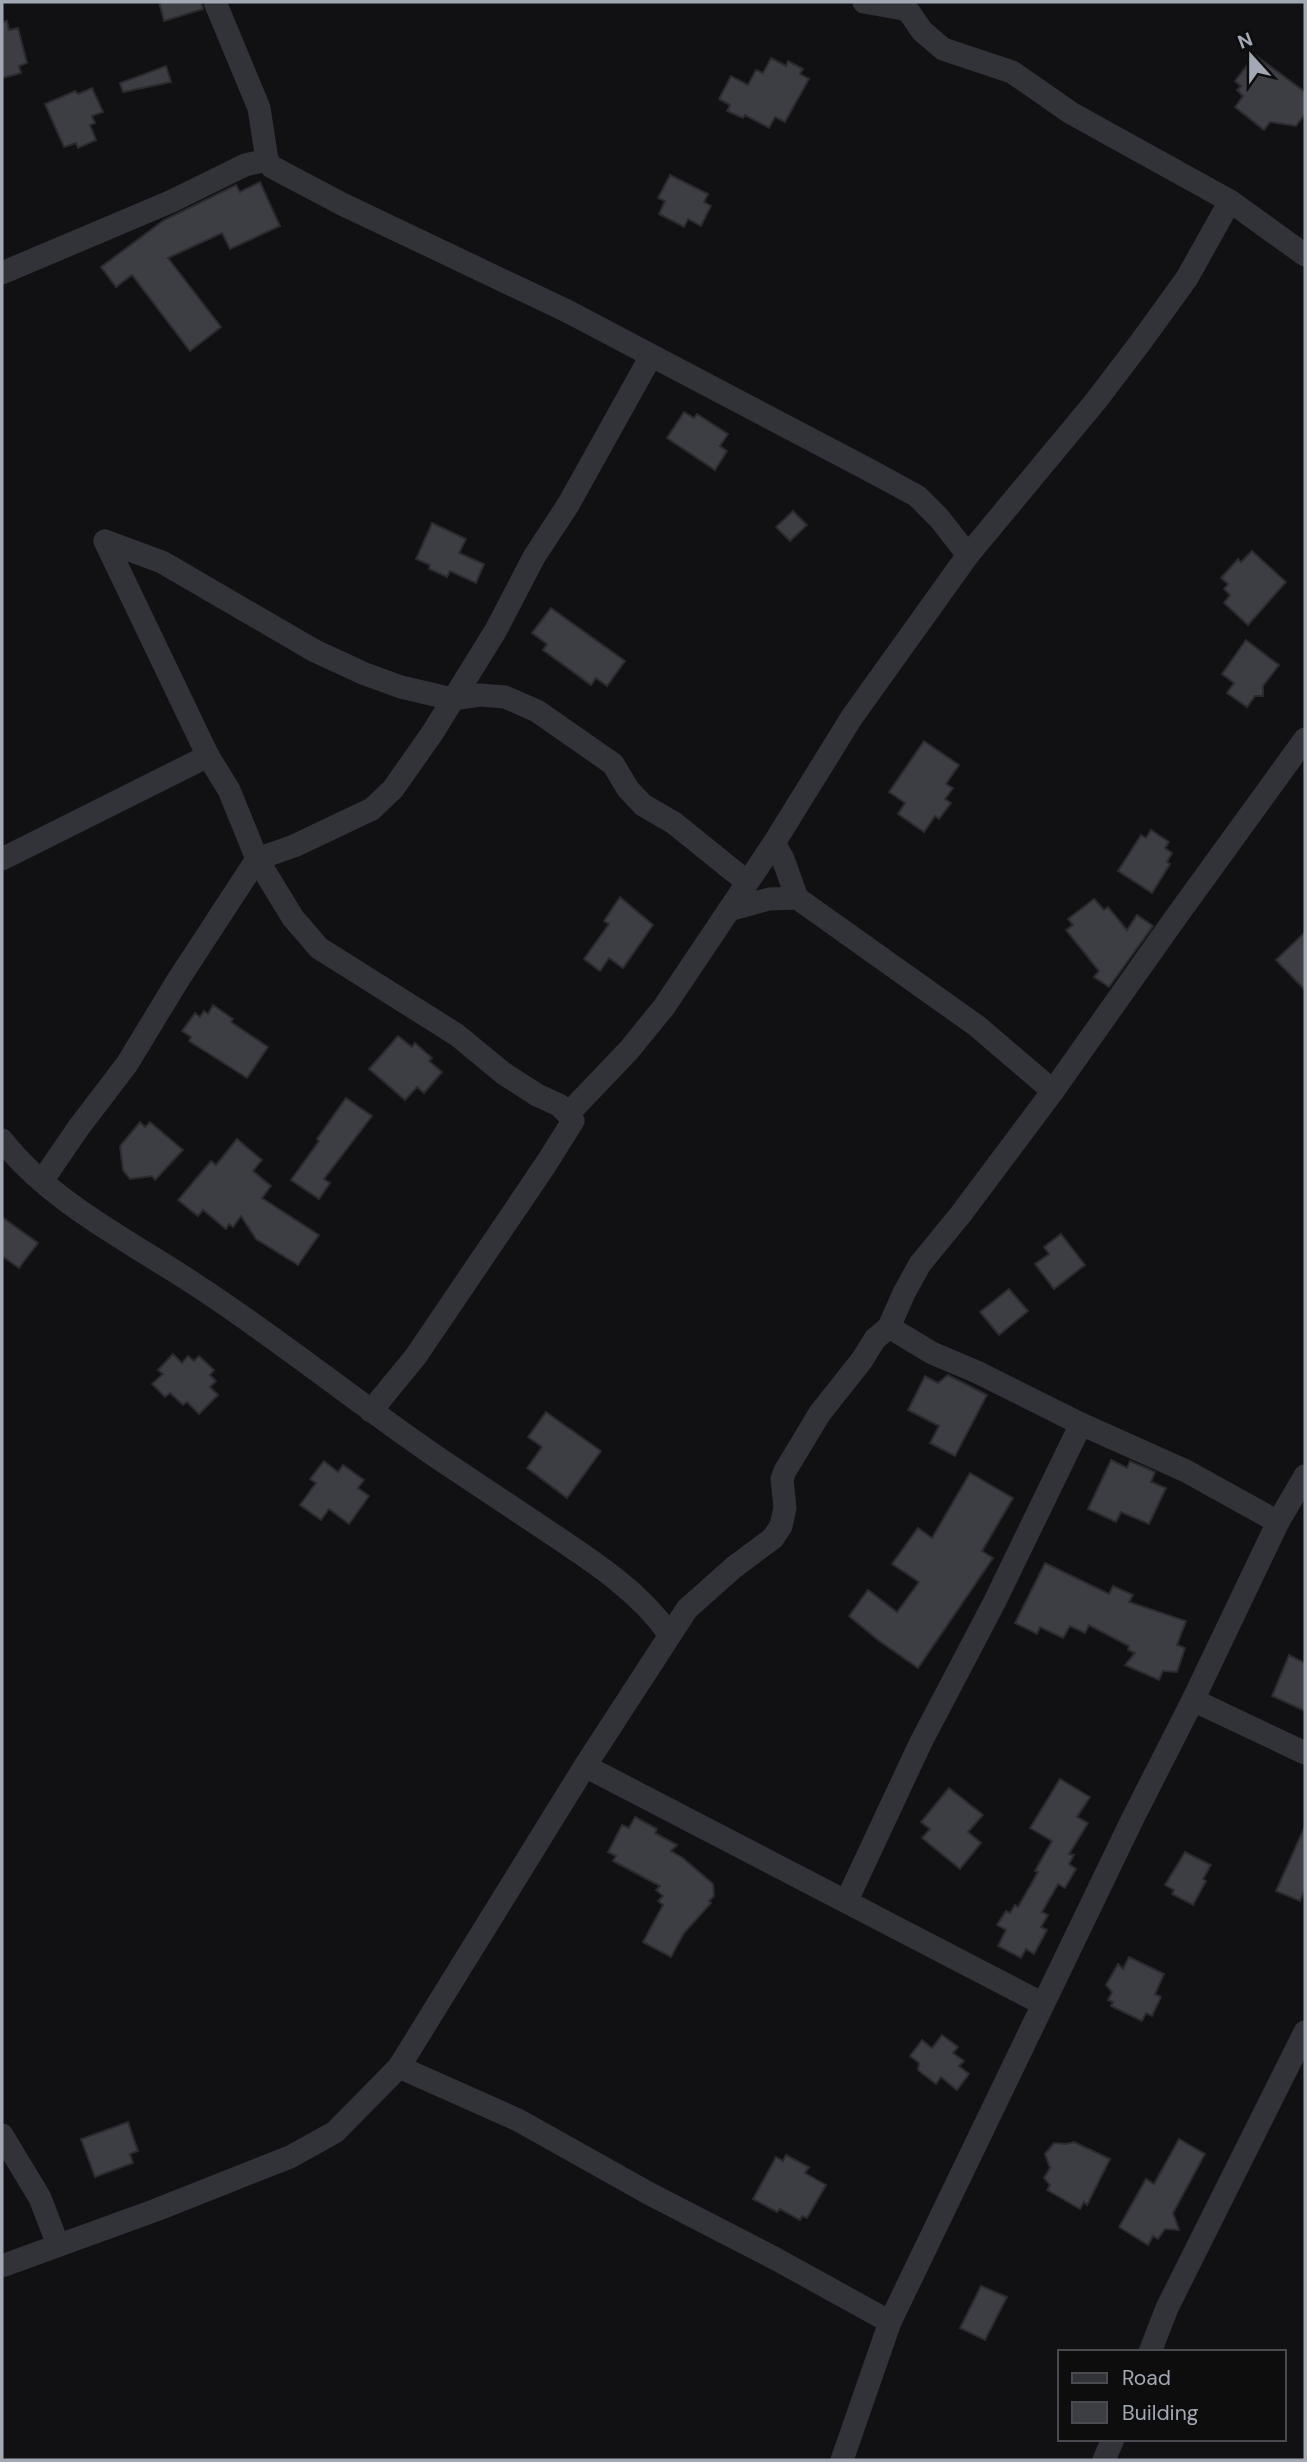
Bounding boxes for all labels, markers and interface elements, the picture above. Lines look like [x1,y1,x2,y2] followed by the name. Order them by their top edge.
[1216,21,1286,91] north arrow
[1234,26,1256,55] text: N
[1058,2350,1286,2441] legend
[1122,2364,1171,2392] text: Road
[1122,2399,1199,2427] text: Building

